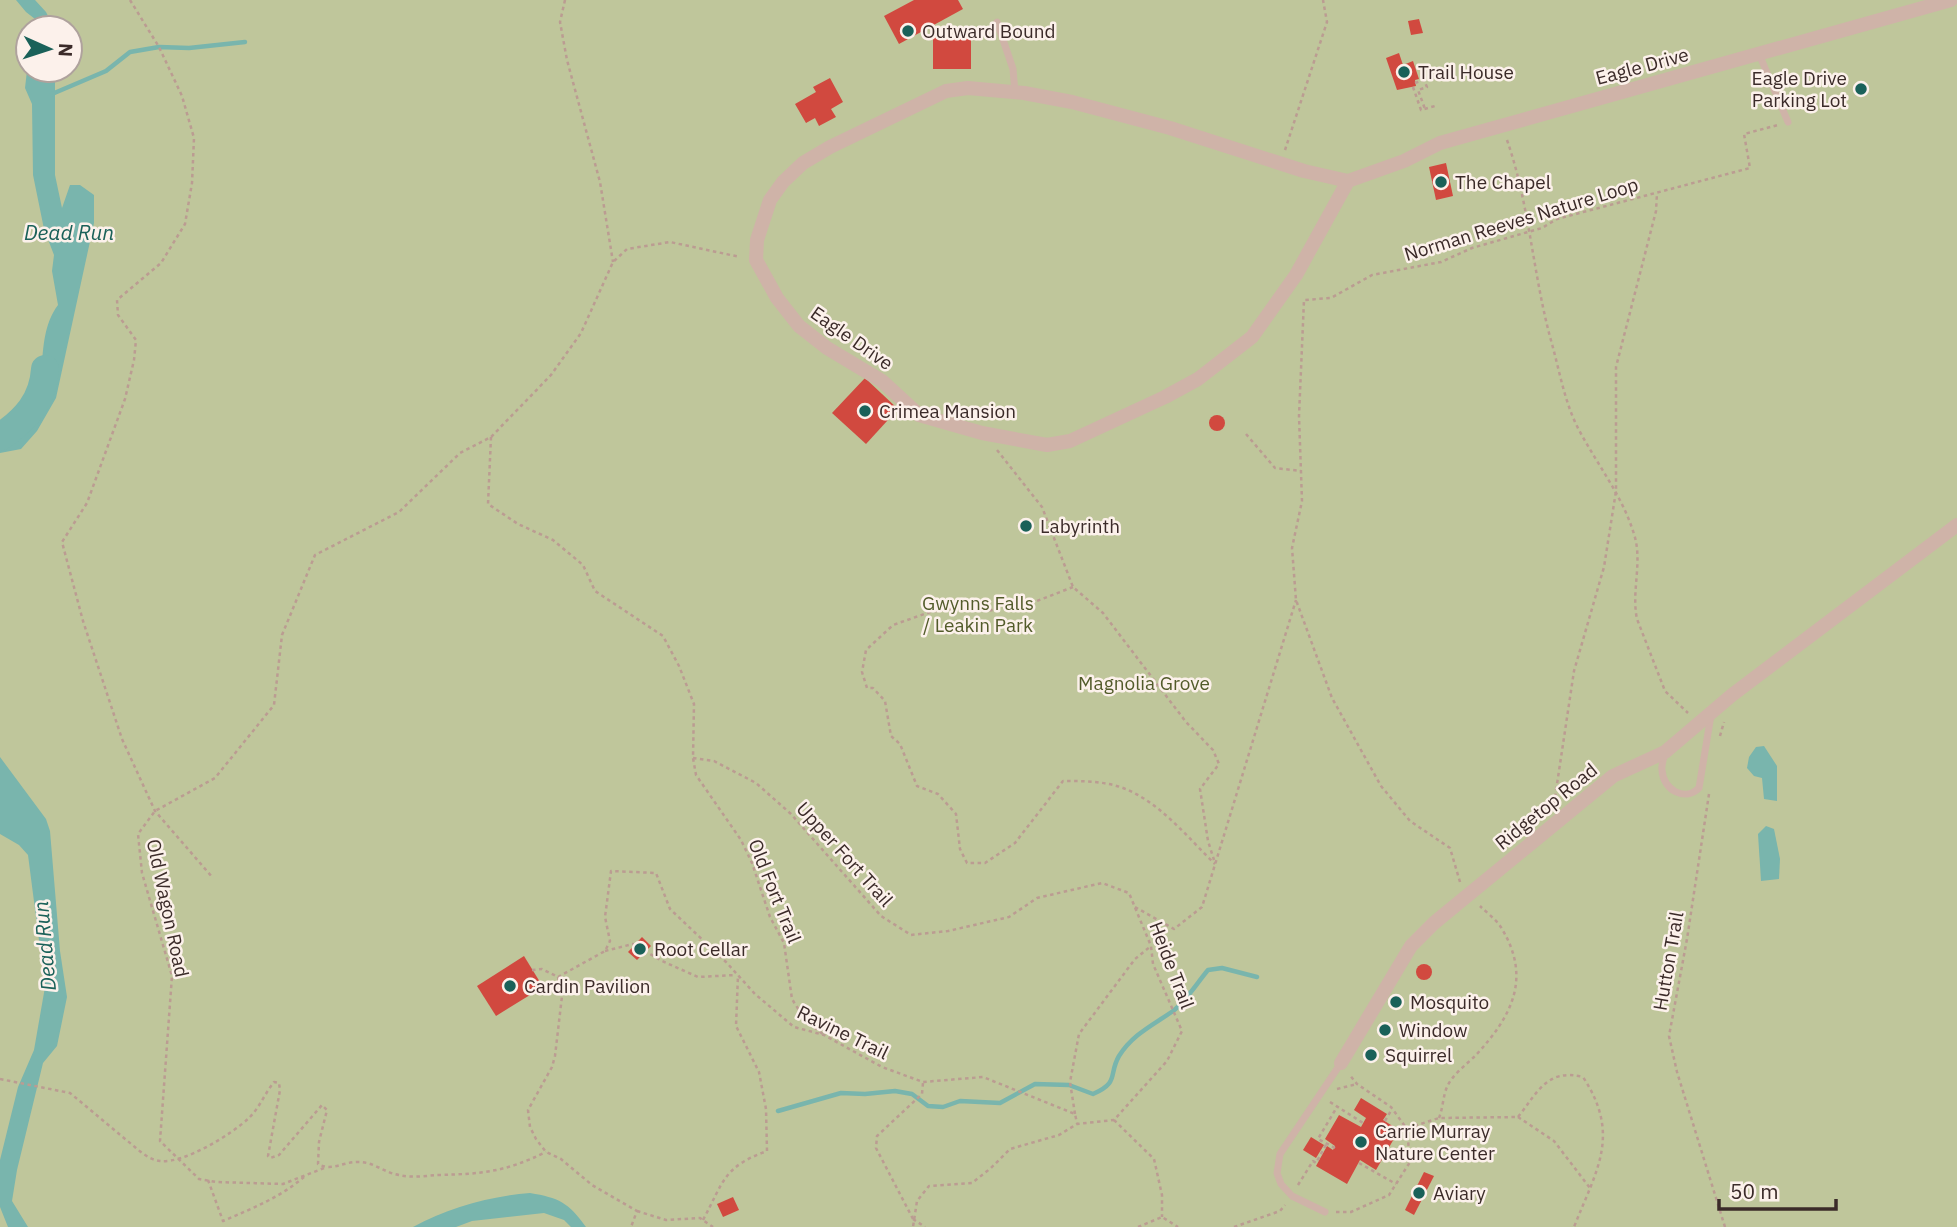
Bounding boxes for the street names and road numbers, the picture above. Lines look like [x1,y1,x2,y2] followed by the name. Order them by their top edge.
[1593,42,1691,90] street label: Eagle Drive
[1401,172,1641,266] street label: Norman Reeves Nature Loop
[806,301,898,375] street label: Eagle Drive
[1490,757,1602,855] street label: Ridgetop Road
[792,797,898,911] street label: Upper Fort Trail
[743,835,807,947] street label: Old Fort Trail
[142,837,194,979] street label: Old Wagon Road
[1647,910,1689,1012] street label: Hutton Trail
[1144,918,1200,1012] street label: Heide Trail
[793,1000,893,1064] street label: Ravine Trail

